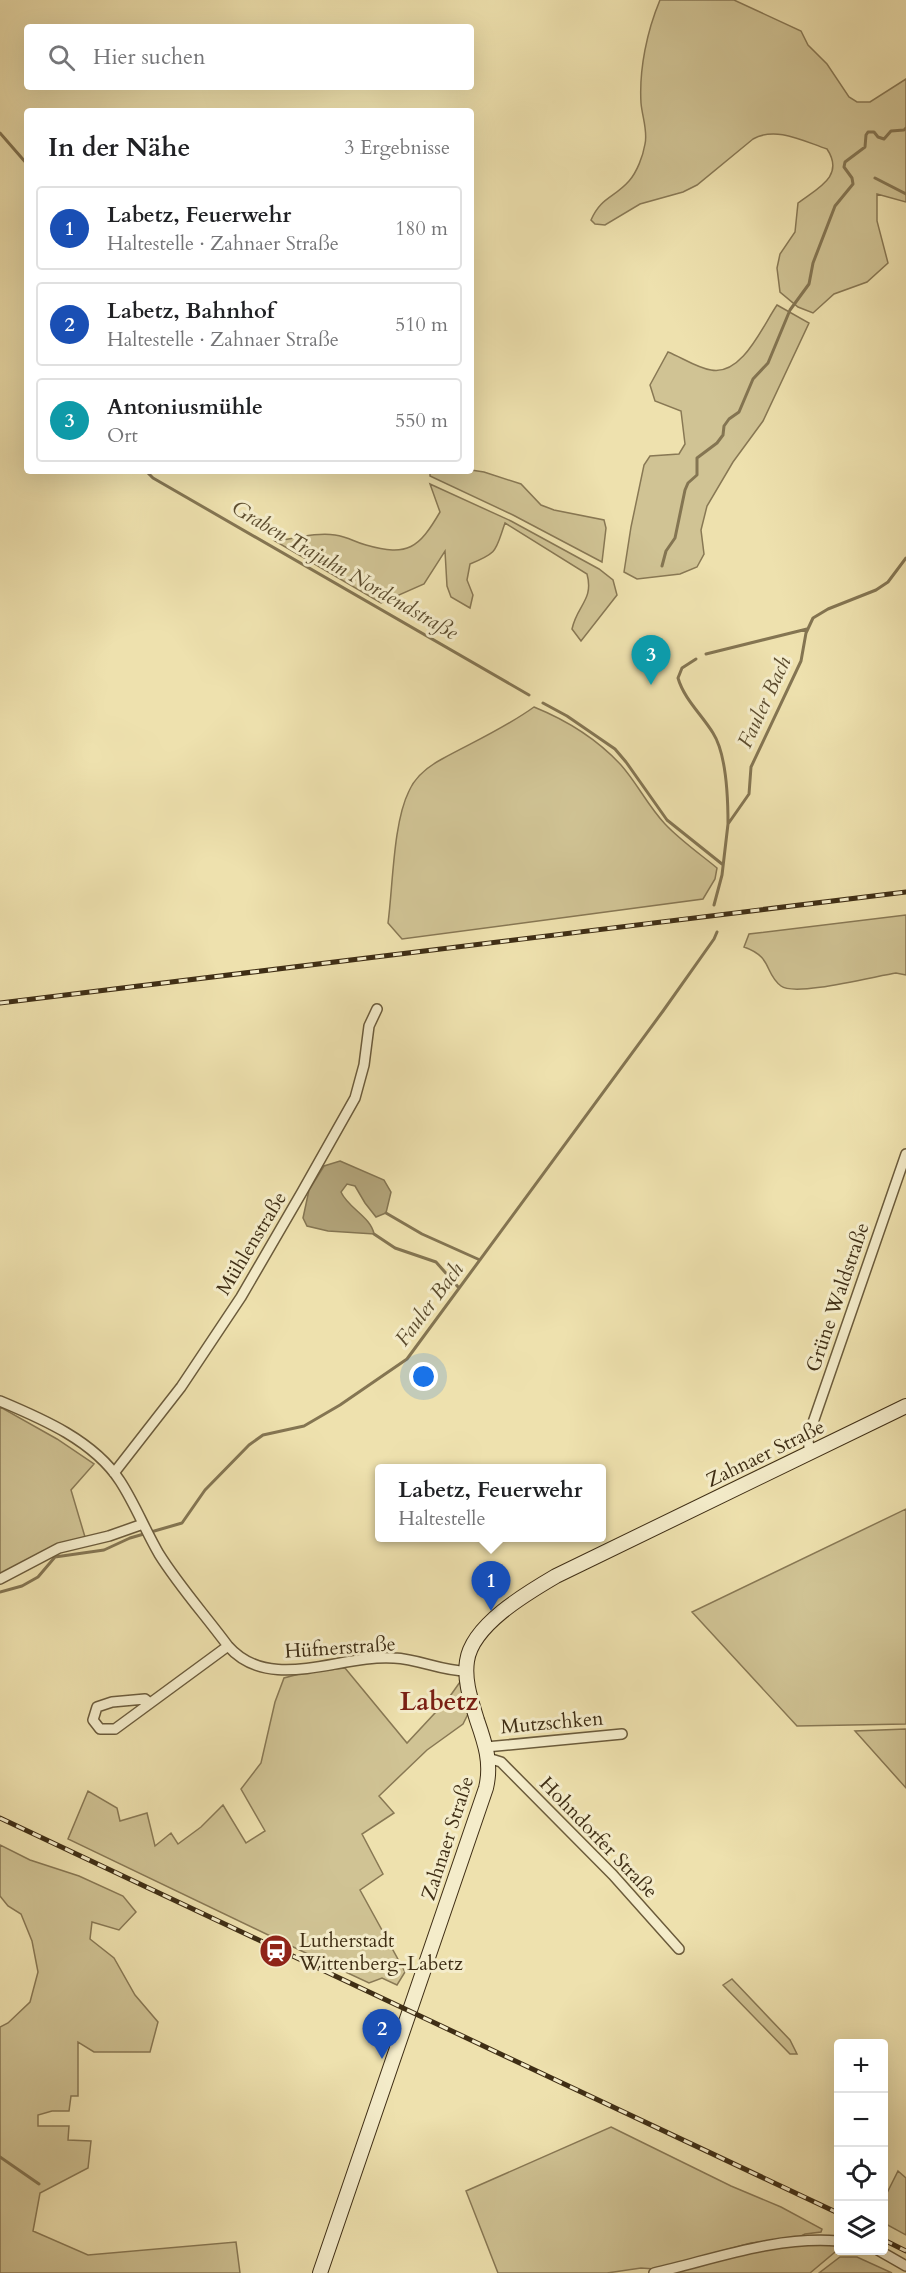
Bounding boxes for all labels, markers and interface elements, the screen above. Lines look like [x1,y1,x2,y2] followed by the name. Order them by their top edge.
[24,24,474,90] search box
[45,41,78,74] icon: search
[93,42,206,72] text: Hier suchen
[48,130,190,165] text: In der Nähe
[344,134,450,161] text: 3 Ergebnisse
[107,200,291,230] text: Labetz, Feuerwehr
[64,215,75,242] text: 1
[395,215,448,242] text: 180 m
[107,230,339,257] text: Haltestelle · Zahnaer Straße
[107,296,274,326] text: Labetz, Bahnhof
[64,311,75,338] text: 2
[395,311,448,338] text: 510 m
[107,326,339,353] text: Haltestelle · Zahnaer Straße
[107,392,263,422] text: Antoniusmühle
[64,407,75,434] text: 3
[395,407,448,434] text: 550 m
[107,422,138,449] text: Ort
[226,494,464,648] water label: Graben Trajuhn Nordendstraße
[632,636,670,685] pin: 3
[731,652,798,753] water label: Fauler Bach
[210,1186,293,1300] street label: Mühlenstraße
[799,1219,876,1375] street label: Grüne Waldstraße
[388,1256,470,1352] water label: Fauler Bach
[409,1362,438,1391] your location
[701,1413,829,1494] street label: Zahnaer Straße
[375,1464,606,1542] popup
[398,1475,583,1505] text: Labetz, Feuerwehr
[398,1505,486,1532] text: Haltestelle
[472,1562,510,1611] pin: 1
[283,1630,397,1665] street label: Hüfnerstraße
[400,1684,478,1719] district label: Labetz
[500,1705,605,1740] street label: Mutzschken
[533,1771,664,1904] street label: Hohndorfer Straße
[415,1773,480,1904] street label: Zahnaer Straße
[298,1927,463,1977] place label: Lutherstadt Wittenberg-Labetz
[258,1933,294,1969] station icon: Lutherstadt Wittenberg-Labetz
[362,2010,401,2059] pin: 2
[834,2039,888,2255] map controls
[834,2039,888,2093] button: +
[834,2093,888,2147] button: −
[834,2147,888,2201] button: locate
[834,2201,888,2255] button: layers

